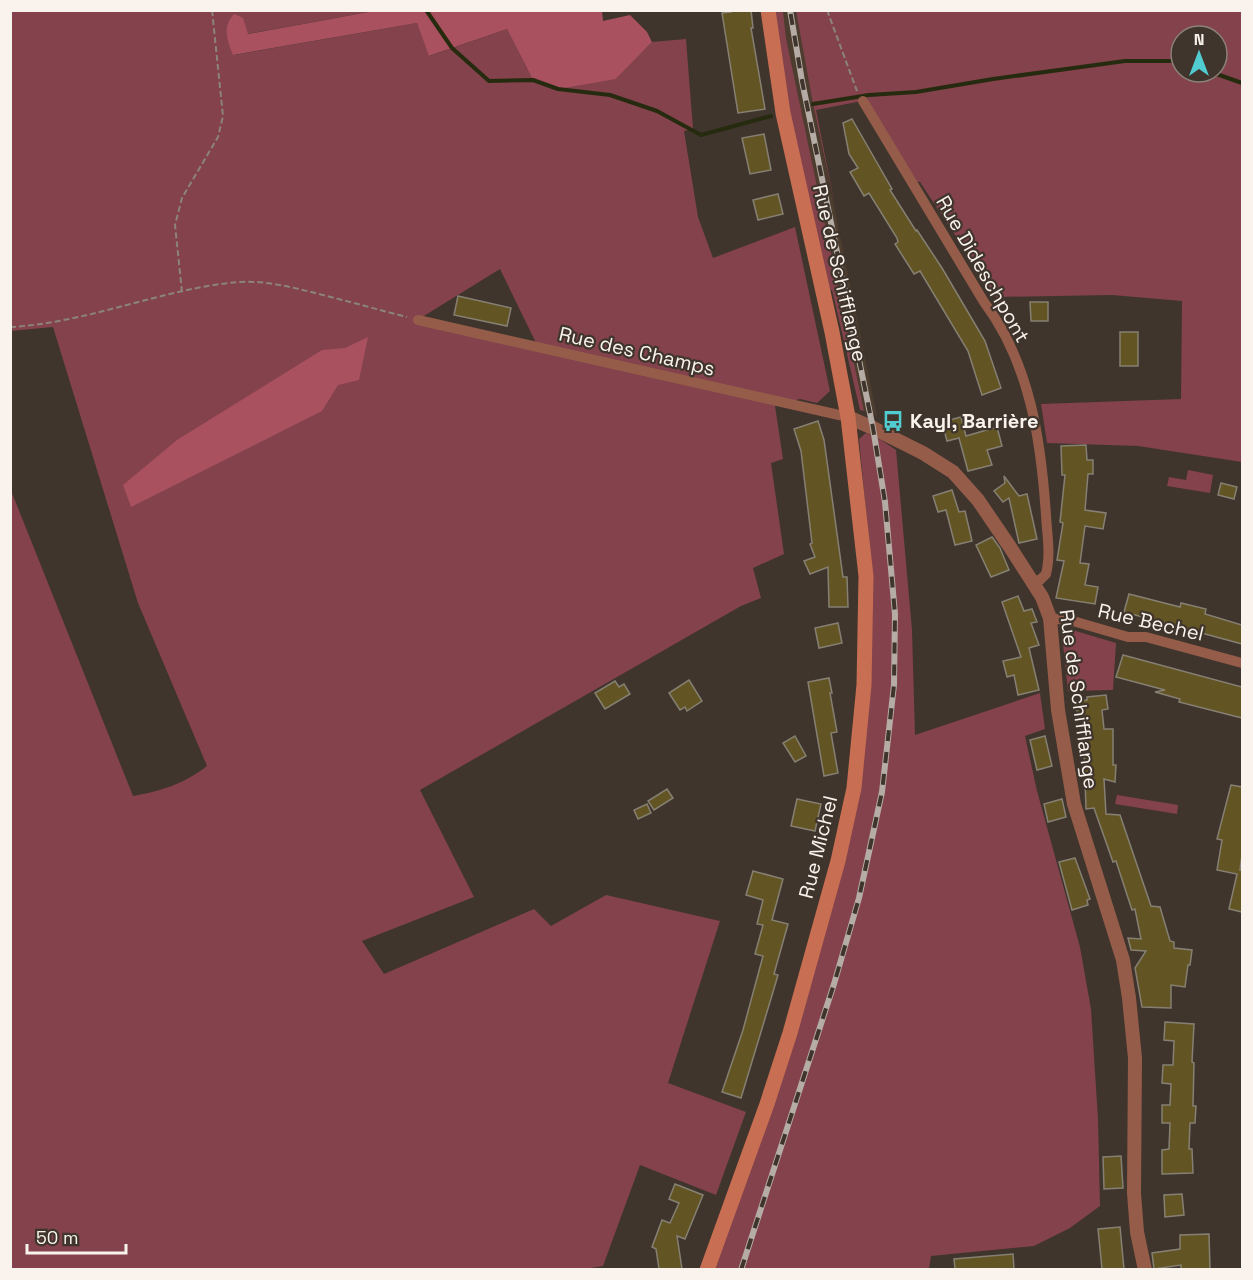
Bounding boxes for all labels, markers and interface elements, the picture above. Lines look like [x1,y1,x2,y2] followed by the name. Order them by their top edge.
[1169,24,1229,84] north arrow
[1194,29,1204,50] text: N
[807,182,873,364] street label: Rue de Schifflange
[930,191,1036,347] street label: Rue Dideschpont
[556,320,718,382] street label: Rue des Champs
[910,408,1038,434] place label: Kayl, Barrière
[881,409,905,433] bus stop icon: Kayl, Barrière
[1096,597,1206,647] street label: Rue Bechel
[1054,607,1104,791] street label: Rue de Schifflange
[793,793,843,901] street label: Rue Michel
[27,1217,126,1255] scale bar
[36,1226,78,1249] text: 50 m

